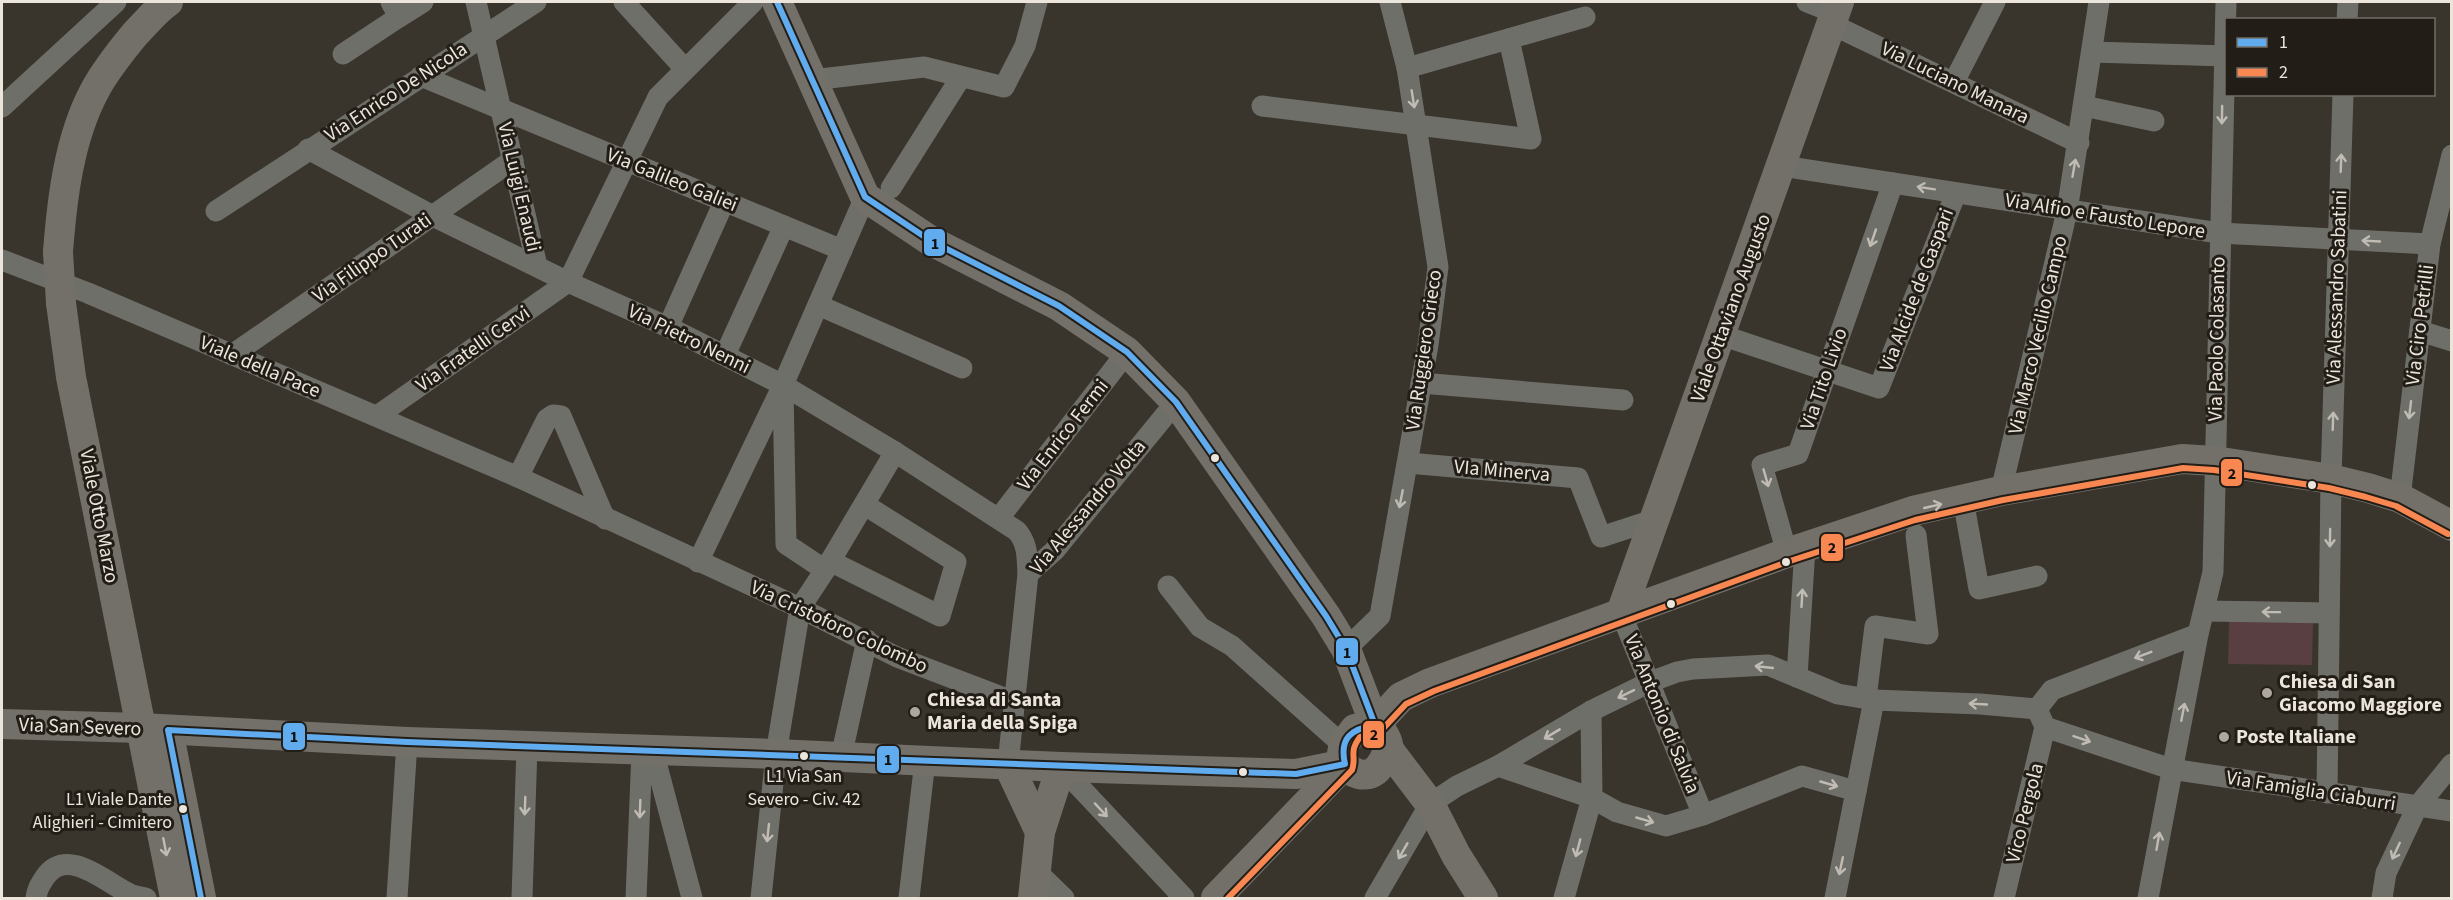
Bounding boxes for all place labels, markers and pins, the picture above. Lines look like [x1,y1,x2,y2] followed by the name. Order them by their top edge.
[1209,452,1221,464] unlabelled marker
[2306,479,2318,491] unlabelled marker
[1780,556,1792,568] unlabelled marker
[1665,598,1677,610] unlabelled marker
[2279,668,2442,719] place label: Chiesa di San Giacomo Maggiore
[927,686,1078,737] place label: Chiesa di Santa Maria della Spiga
[2260,686,2274,700] marker: Chiesa di San Giacomo Maggiore
[908,705,922,719] marker: Chiesa di Santa Maria della Spiga
[2236,723,2356,751] place label: Poste Italiane
[2217,730,2231,744] marker: Poste Italiane
[798,750,810,762] marker: L1 Via San Severo - Civ. 42
[748,764,861,812] place label: L1 Via San Severo - Civ. 42
[1237,766,1249,778] unlabelled marker
[33,787,172,835] place label: L1 Viale Dante Alighieri - Cimitero
[177,803,189,815] marker: L1 Viale Dante Alighieri - Cimitero

